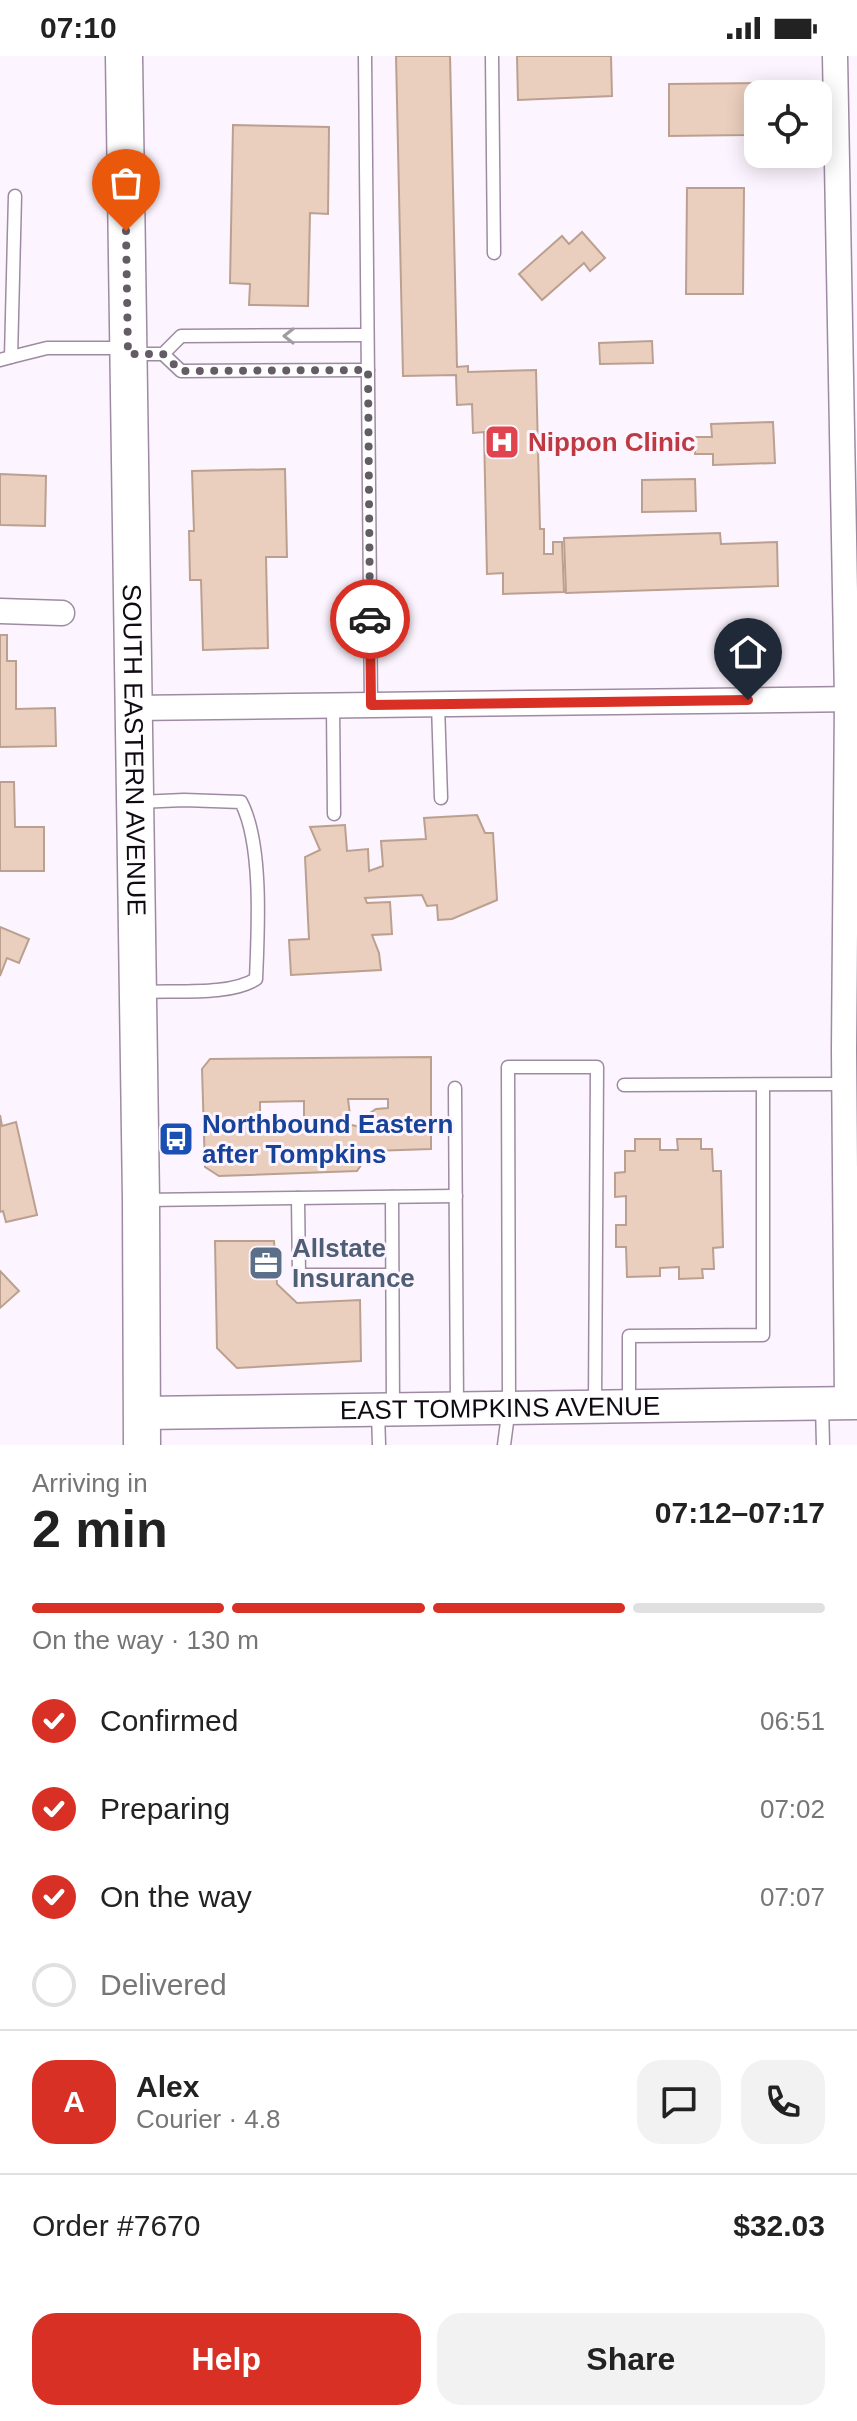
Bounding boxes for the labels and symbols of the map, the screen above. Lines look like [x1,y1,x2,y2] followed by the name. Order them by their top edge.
[92,149,160,231] pin
[282,327,295,345] one-way arrow
[483,423,521,461] hospital icon: Nippon Clinic
[528,427,696,457] place label: Nippon Clinic
[330,579,410,659] courier
[117,584,152,916] street label: SOUTH EASTERN AVENUE
[714,618,782,700] pin
[202,1109,453,1169] place label: Northbound Eastern after Tompkins
[157,1120,195,1158] bus stop icon: Northbound Eastern after Tompkins
[292,1233,415,1293] place label: Allstate Insurance
[247,1244,285,1282] office icon: Allstate Insurance
[340,1391,660,1425] street label: EAST TOMPKINS AVENUE

